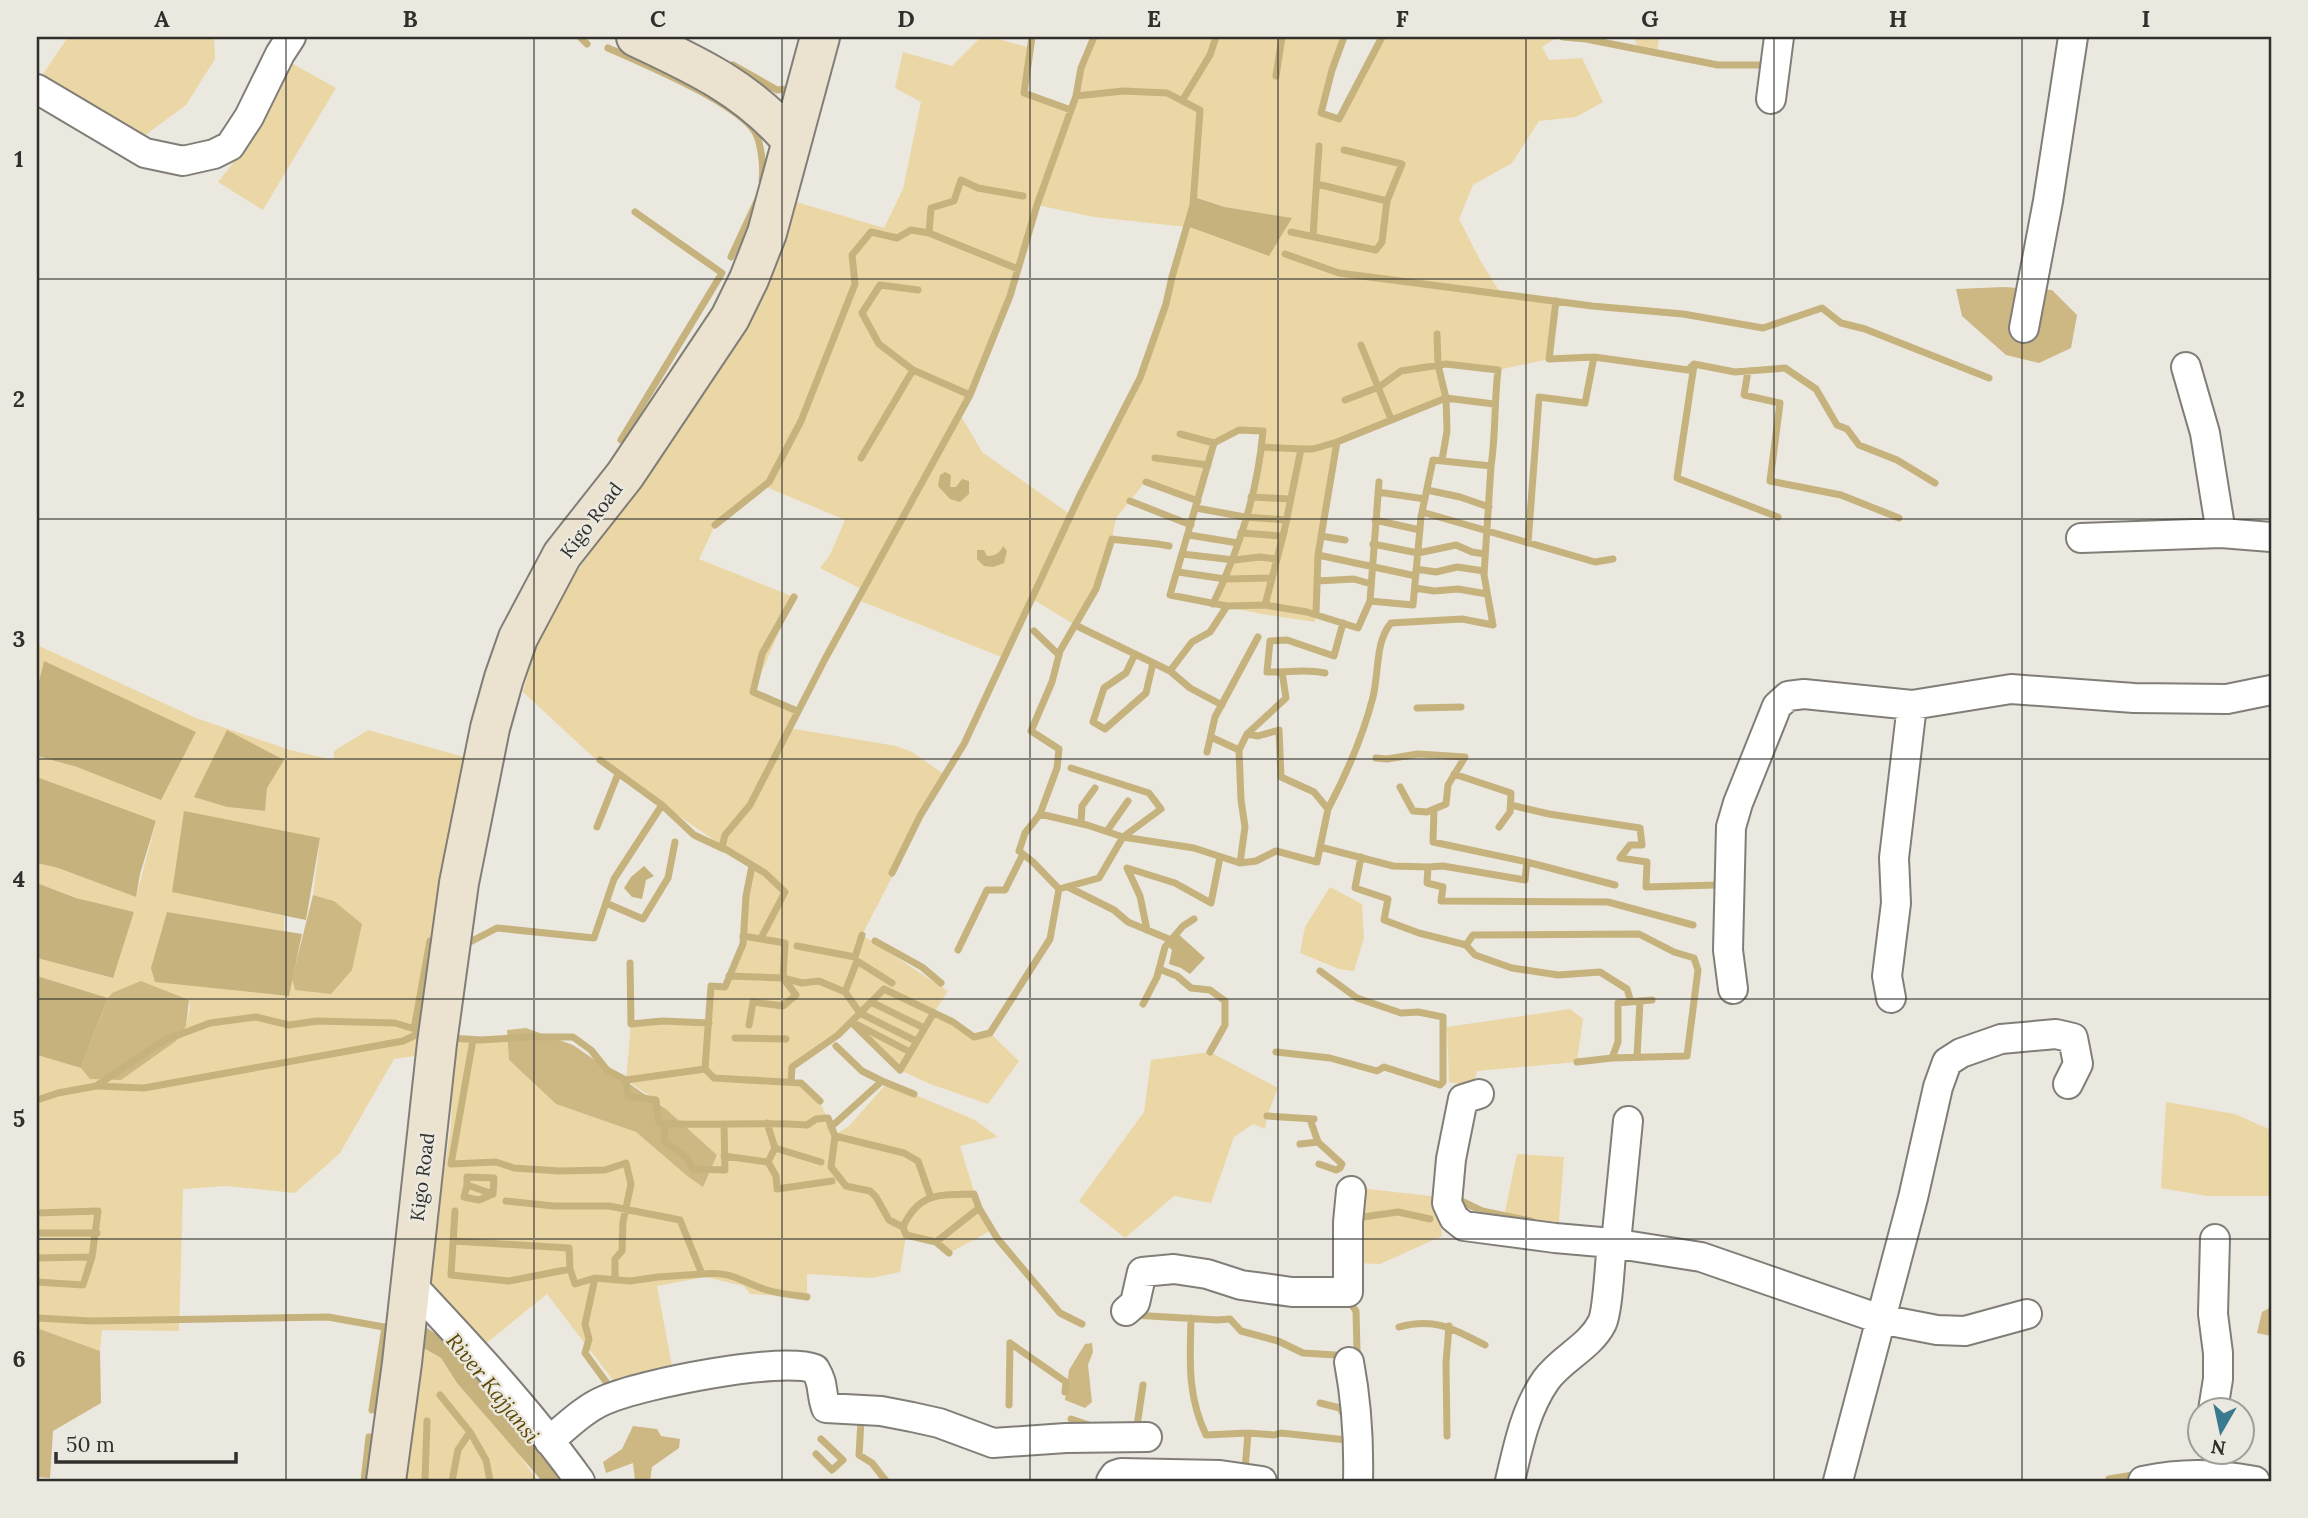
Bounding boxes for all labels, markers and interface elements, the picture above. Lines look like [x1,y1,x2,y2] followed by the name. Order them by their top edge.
[154,4,170,33] text: A
[402,4,418,33] text: B
[650,4,666,33] text: C
[897,4,915,33] text: D
[1147,4,1161,33] text: E
[1395,4,1409,33] text: F
[1641,4,1659,33] text: G
[1889,4,1907,33] text: H
[2142,4,2150,33] text: I
[14,144,24,173] text: 1
[13,384,25,413] text: 2
[555,477,627,563] street label: Kigo Road
[13,624,25,653] text: 3
[13,864,25,893] text: 4
[13,1104,25,1133] text: 5
[405,1131,439,1223] street label: Kigo Road
[440,1328,546,1449] water label: River Kajjansi
[12,1344,26,1373] text: 6
[2186,1396,2256,1466] north arrow
[56,1420,236,1464] scale bar
[66,1431,115,1458] text: 50 m
[2209,1435,2227,1461] text: N

